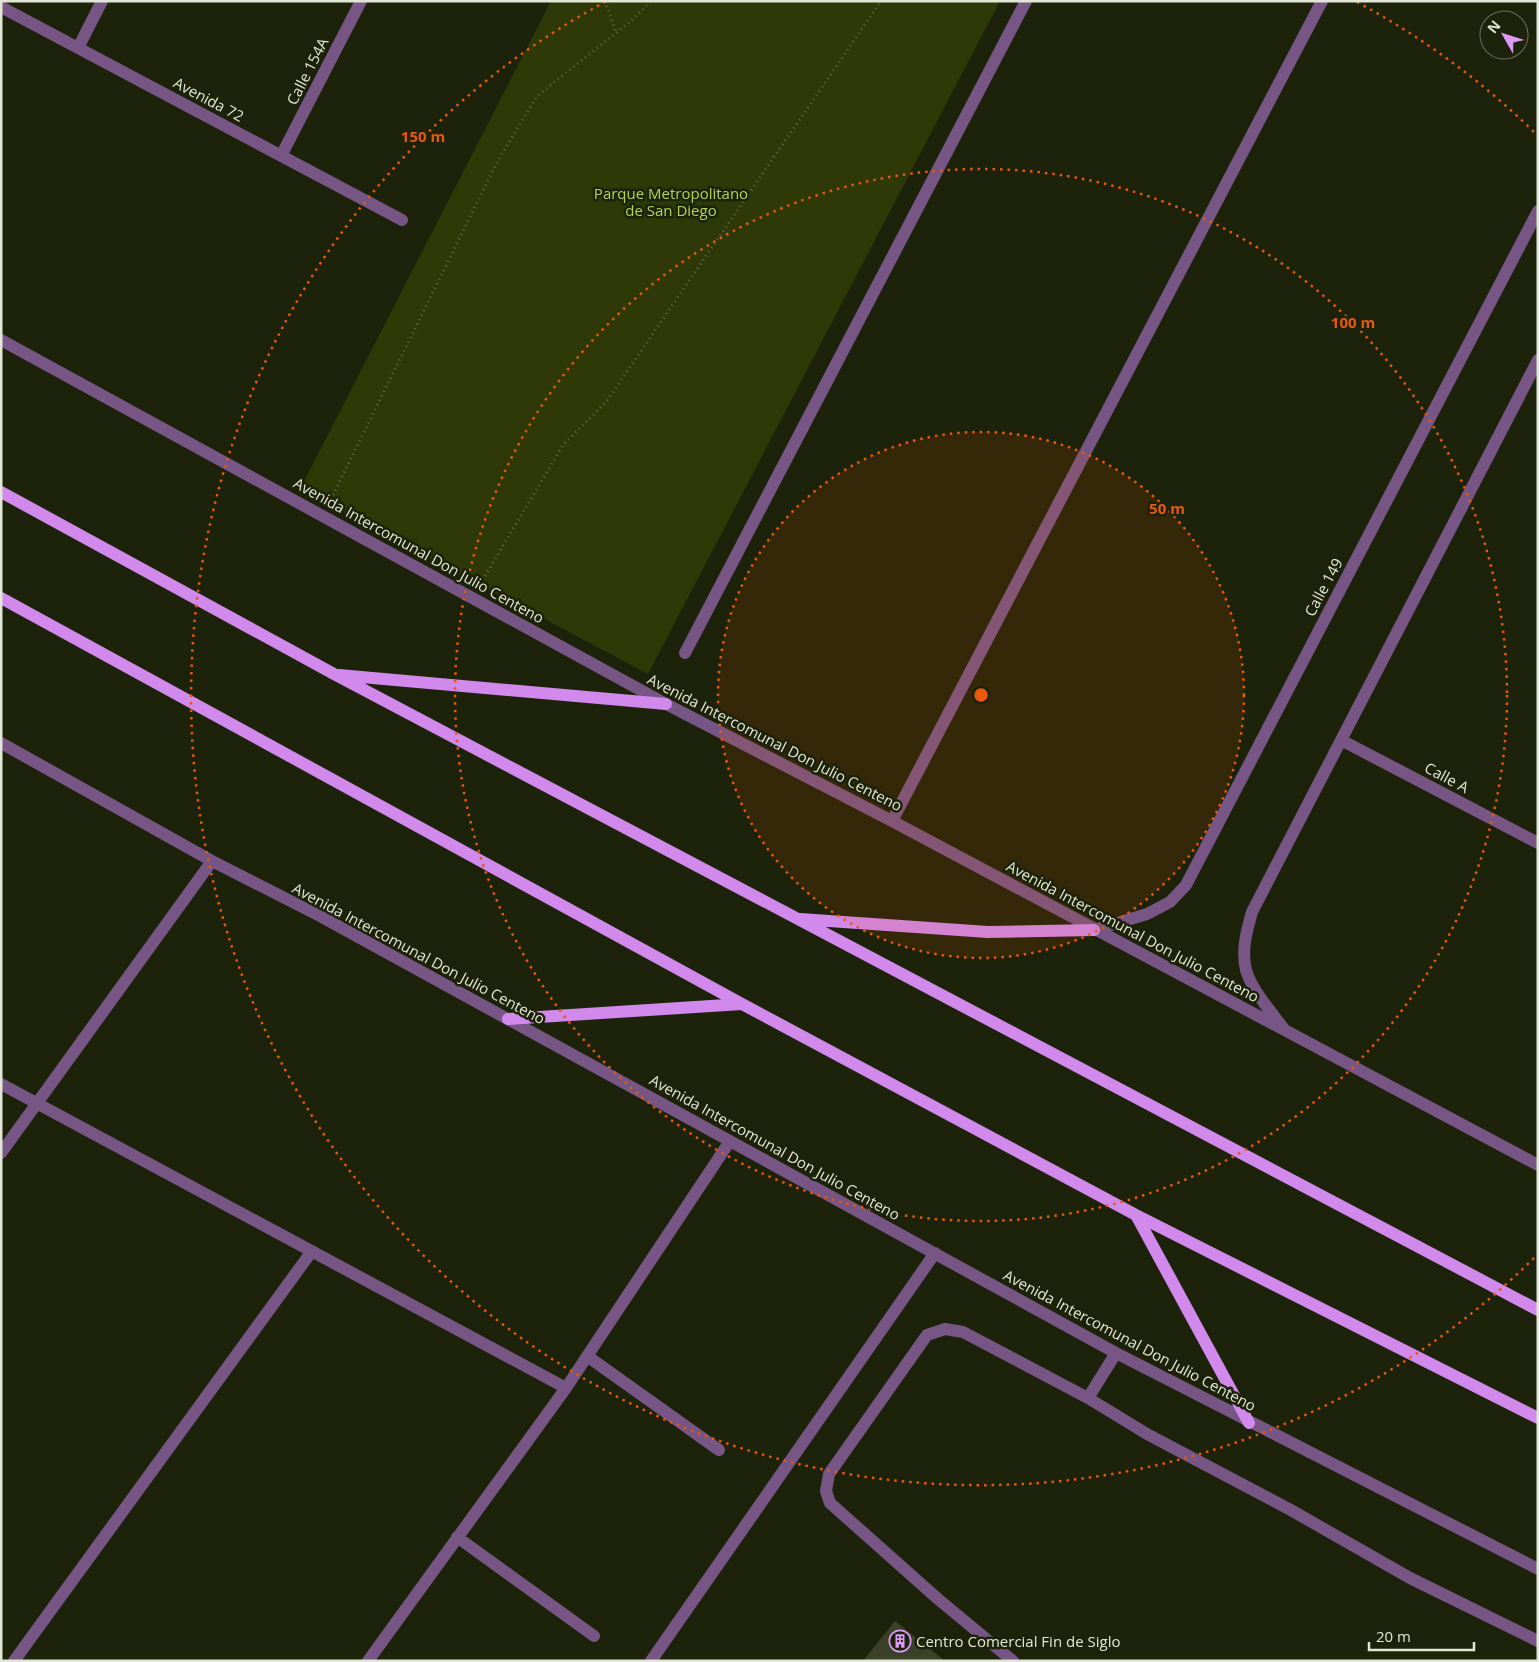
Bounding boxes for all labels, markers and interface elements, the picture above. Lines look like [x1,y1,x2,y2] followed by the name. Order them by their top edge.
[1479,10,1529,60] north arrow
[1483,16,1504,37] text: N
[282,34,333,108] street label: Calle 154A
[170,72,248,126] street label: Avenida 72
[401,126,445,146] text: 150 m
[594,183,748,220] park label: Parque Metropolitano de San Diego
[1331,312,1375,332] text: 100 m
[290,473,548,627] street label: Avenida Intercomunal Don Julio Centeno
[1149,498,1185,518] text: 50 m
[1299,554,1347,620] street label: Calle 149
[644,669,906,815] street label: Avenida Intercomunal Don Julio Centeno
[972,686,990,704] centre of rings
[1421,757,1473,797] street label: Calle A
[1003,856,1263,1006] street label: Avenida Intercomunal Don Julio Centeno
[289,878,549,1028] street label: Avenida Intercomunal Don Julio Centeno
[646,1070,904,1224] street label: Avenida Intercomunal Don Julio Centeno
[1000,1265,1260,1415] street label: Avenida Intercomunal Don Julio Centeno
[1369,1620,1474,1652] scale bar
[1376,1626,1411,1646] text: 20 m
[888,1629,912,1653] building icon: Centro Comercial Fin de Siglo
[916,1631,1120,1651] place label: Centro Comercial Fin de Siglo

